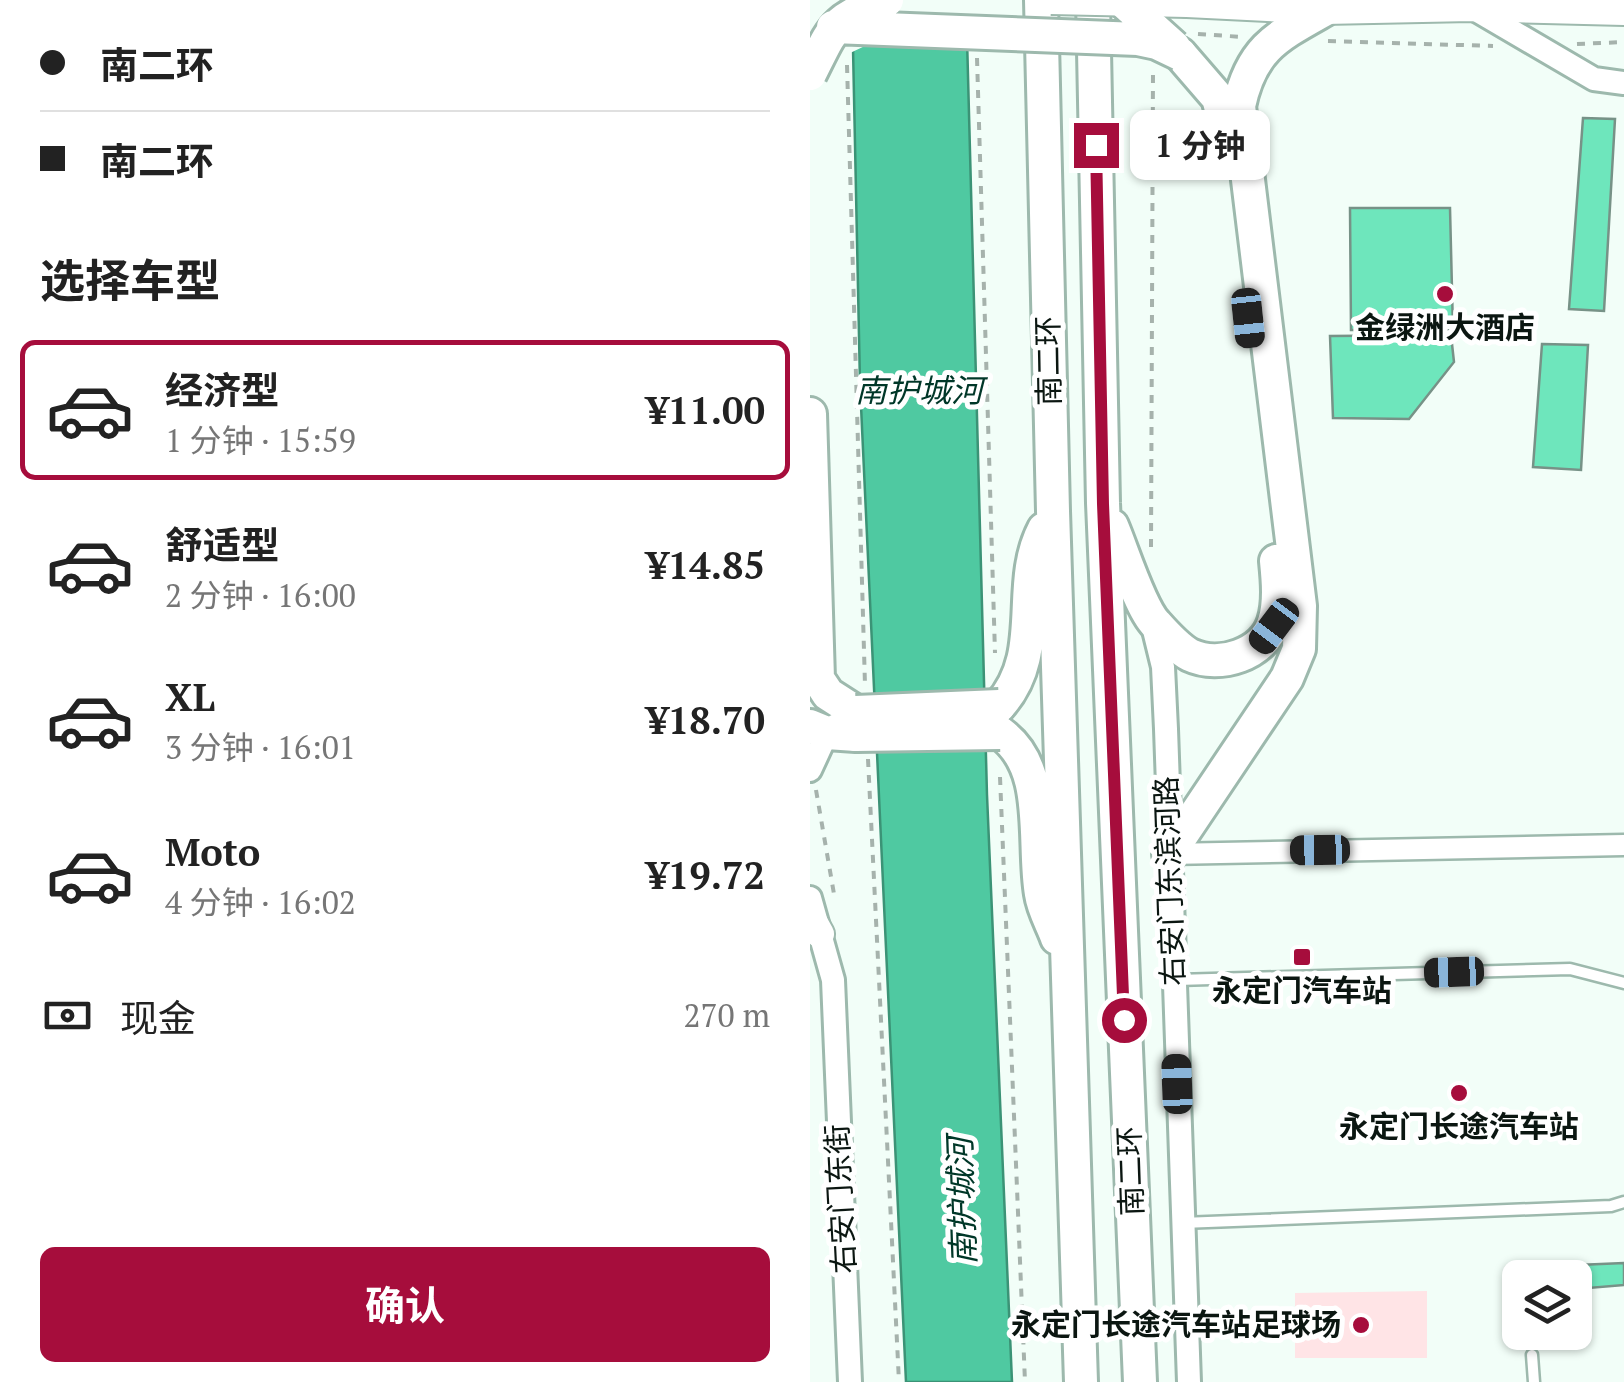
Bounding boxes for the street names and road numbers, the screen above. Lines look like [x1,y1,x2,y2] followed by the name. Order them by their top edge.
[1027,316,1069,406] street label: 南二环
[1145,775,1193,987] street label: 右安门东滨河路
[816,1123,864,1275] street label: 右安门东街
[1108,1125,1152,1217] street label: 南二环

